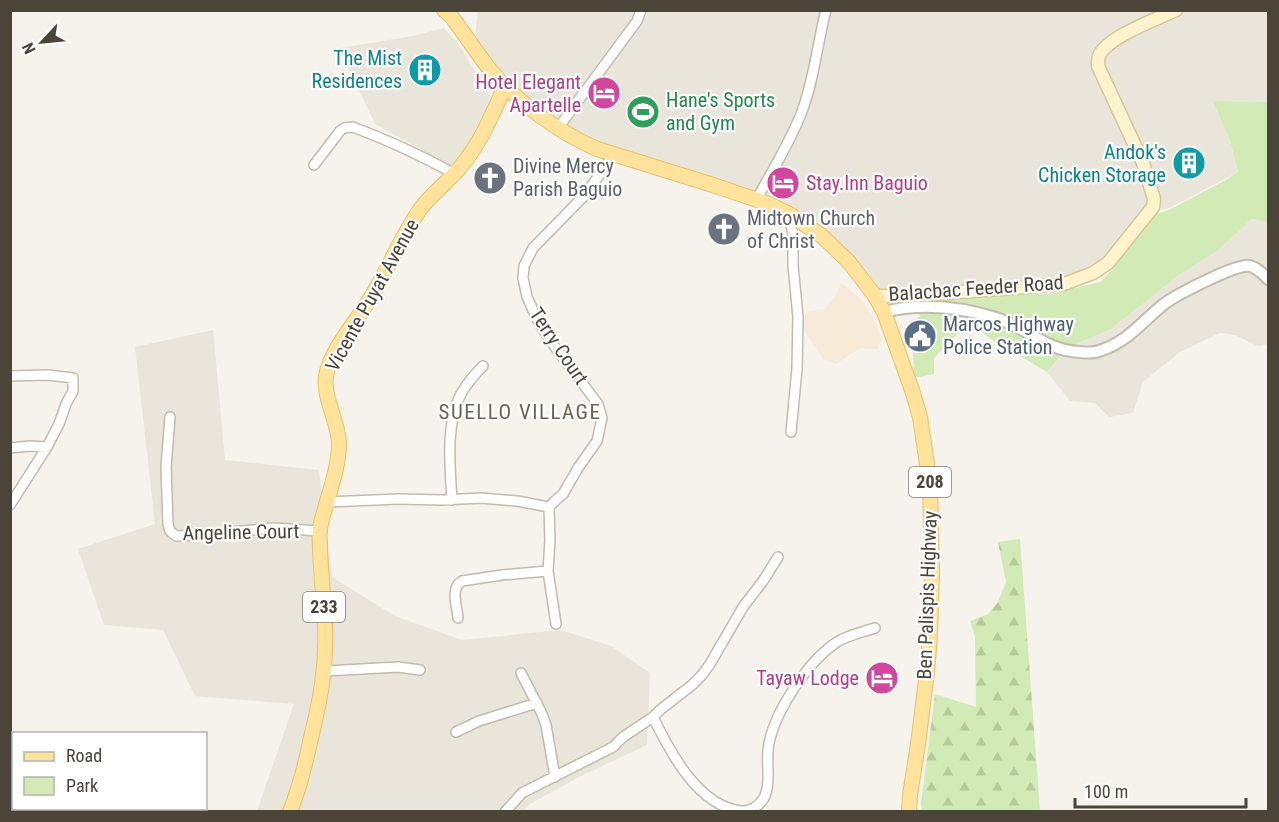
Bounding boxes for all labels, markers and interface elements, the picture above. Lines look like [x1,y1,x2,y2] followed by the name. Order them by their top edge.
[12,12,72,72] north arrow
[18,40,40,57] text: N
[312,46,402,93] place label: The Mist Residences
[407,52,443,88] building icon: The Mist Residences
[475,70,581,117] place label: Hotel Elegant Apartelle
[586,75,622,111] hotel icon: Hotel Elegant Apartelle
[666,88,775,135] place label: Hane's Sports and Gym
[625,94,661,130] sports icon: Hane's Sports and Gym
[1038,140,1166,187] place label: Andok's Chicken Storage
[1171,145,1207,181] building icon: Andok's Chicken Storage
[513,154,622,201] place label: Divine Mercy Parish Baguio
[472,160,508,196] church icon: Divine Mercy Parish Baguio
[765,165,801,201] hotel icon: Stay.Inn Baguio
[806,171,928,195] place label: Stay.Inn Baguio
[747,206,875,253] place label: Midtown Church of Christ
[706,211,742,247] church icon: Midtown Church of Christ
[320,215,424,375] street label: Vicente Puyat Avenue
[888,270,1064,306] street label: Balacbac Feeder Road
[525,303,593,389] street label: Terry Court
[943,312,1074,359] place label: Marcos Highway Police Station
[902,318,938,354] public building icon: Marcos Highway Police Station
[439,400,601,424] district label: SUELLO VILLAGE
[909,467,951,497] road number: 208
[912,510,942,680] street label: Ben Palispis Highway
[182,519,300,545] street label: Angeline Court
[303,592,345,622] road number: 233
[864,660,900,696] hotel icon: Tayaw Lodge
[756,666,859,690] place label: Tayaw Lodge
[12,732,207,810] legend
[66,745,102,766] text: Road
[1075,771,1246,809] scale bar
[66,775,98,796] text: Park
[1084,781,1128,802] text: 100 m

